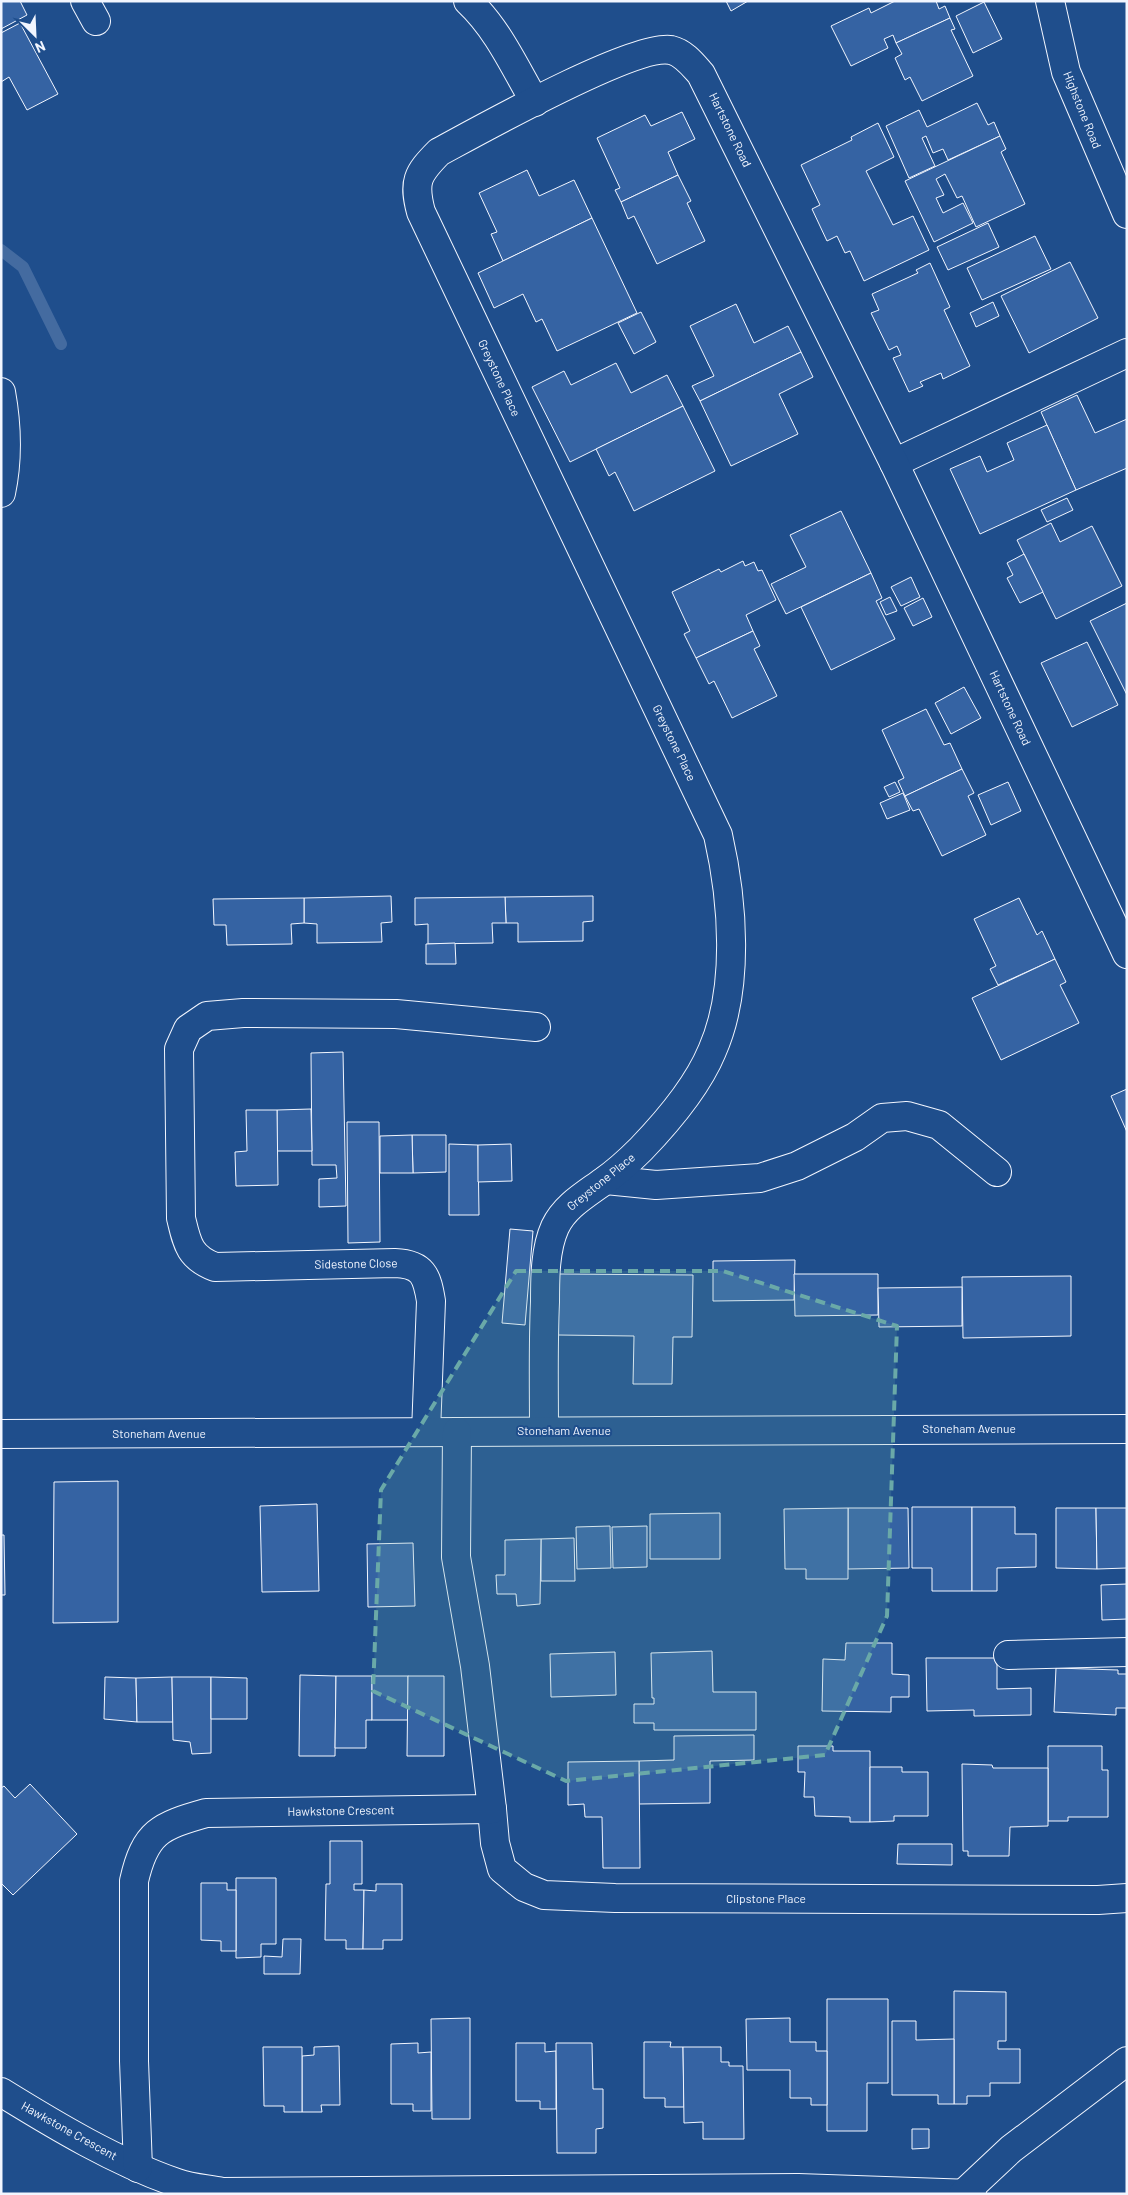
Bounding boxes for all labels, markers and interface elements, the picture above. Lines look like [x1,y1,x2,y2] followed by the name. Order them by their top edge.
[10,10,60,60] north arrow
[33,38,48,57] text: N
[1061,69,1105,150] street label: Highstone Road
[707,90,755,169] street label: Hartstone Road
[476,337,524,418] street label: Greystone Place
[987,668,1034,747] street label: Hartstone Road
[650,702,699,783] street label: Greystone Place
[564,1150,637,1213] street label: Greystone Place
[314,1255,398,1271] street label: Sidestone Close
[922,1421,1016,1435] street label: Stoneham Avenue
[517,1423,611,1437] street label: Stoneham Avenue
[112,1426,206,1440] street label: Stoneham Avenue
[287,1802,395,1818] street label: Hawkstone Crescent
[726,1891,806,1905] street label: Clipstone Place
[19,2098,120,2162] street label: Hawkstone Crescent

